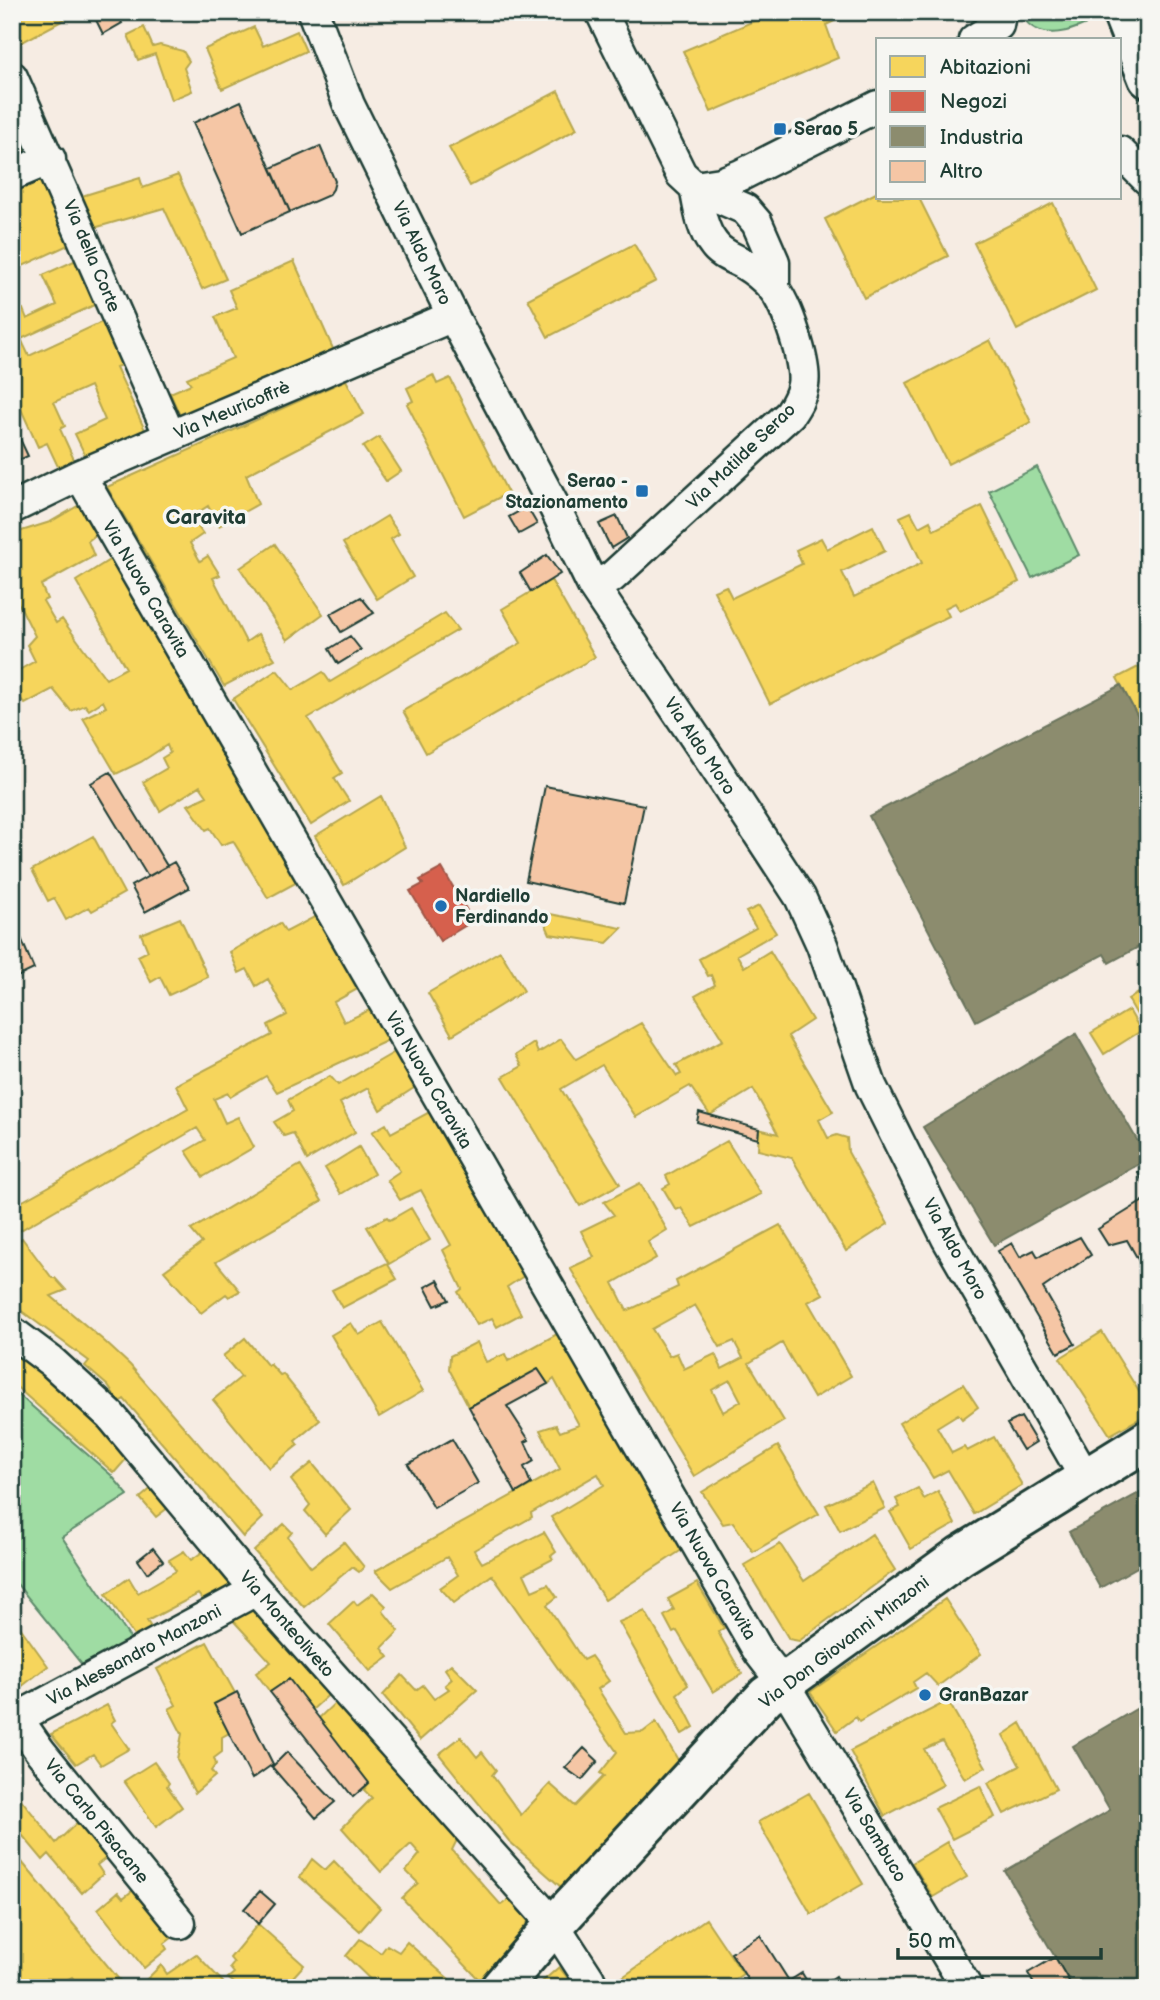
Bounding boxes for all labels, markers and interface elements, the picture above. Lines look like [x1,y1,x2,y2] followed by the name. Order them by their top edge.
[876,38,1122,200] legend
[940,55,1031,80] text: Abitazioni
[940,89,1007,114] text: Negozi
[794,119,858,140] place label: Serao 5
[772,121,788,137] marker: Serao 5
[940,125,1023,150] text: Industria
[940,159,983,184] text: Altro
[58,197,125,316] street label: Via della Corte
[387,198,456,309] street label: Via Aldo Moro
[171,377,293,444] street label: Via Meuricoffrè
[682,399,800,514] street label: Via Matilde Serao
[505,471,628,513] place label: Serao - Stazionamento
[634,483,650,499] marker: Serao - Stazionamento
[166,505,246,530] district label: Caravita
[98,517,193,662] street label: Via Nuova Caravita
[659,694,740,799] street label: Via Aldo Moro
[455,886,549,928] place label: Nardiello Ferdinando
[433,898,449,914] marker: Nardiello Ferdinando
[381,1008,476,1153] street label: Via Nuova Caravita
[918,1195,991,1304] street label: Via Aldo Moro
[665,1499,760,1644] street label: Via Nuova Caravita
[235,1567,339,1682] street label: Via Monteoliveto
[755,1572,933,1713] street label: Via Don Giovanni Minzoni
[43,1601,225,1710] street label: Via Alessandro Manzoni
[939,1685,1029,1706] place label: GranBazar
[917,1687,933,1703] marker: GranBazar
[40,1755,153,1888] street label: Via Carlo Pisacane
[838,1784,911,1886] street label: Via Sambuco
[898,1916,1100,1960] scale bar
[908,1929,955,1954] text: 50 m

